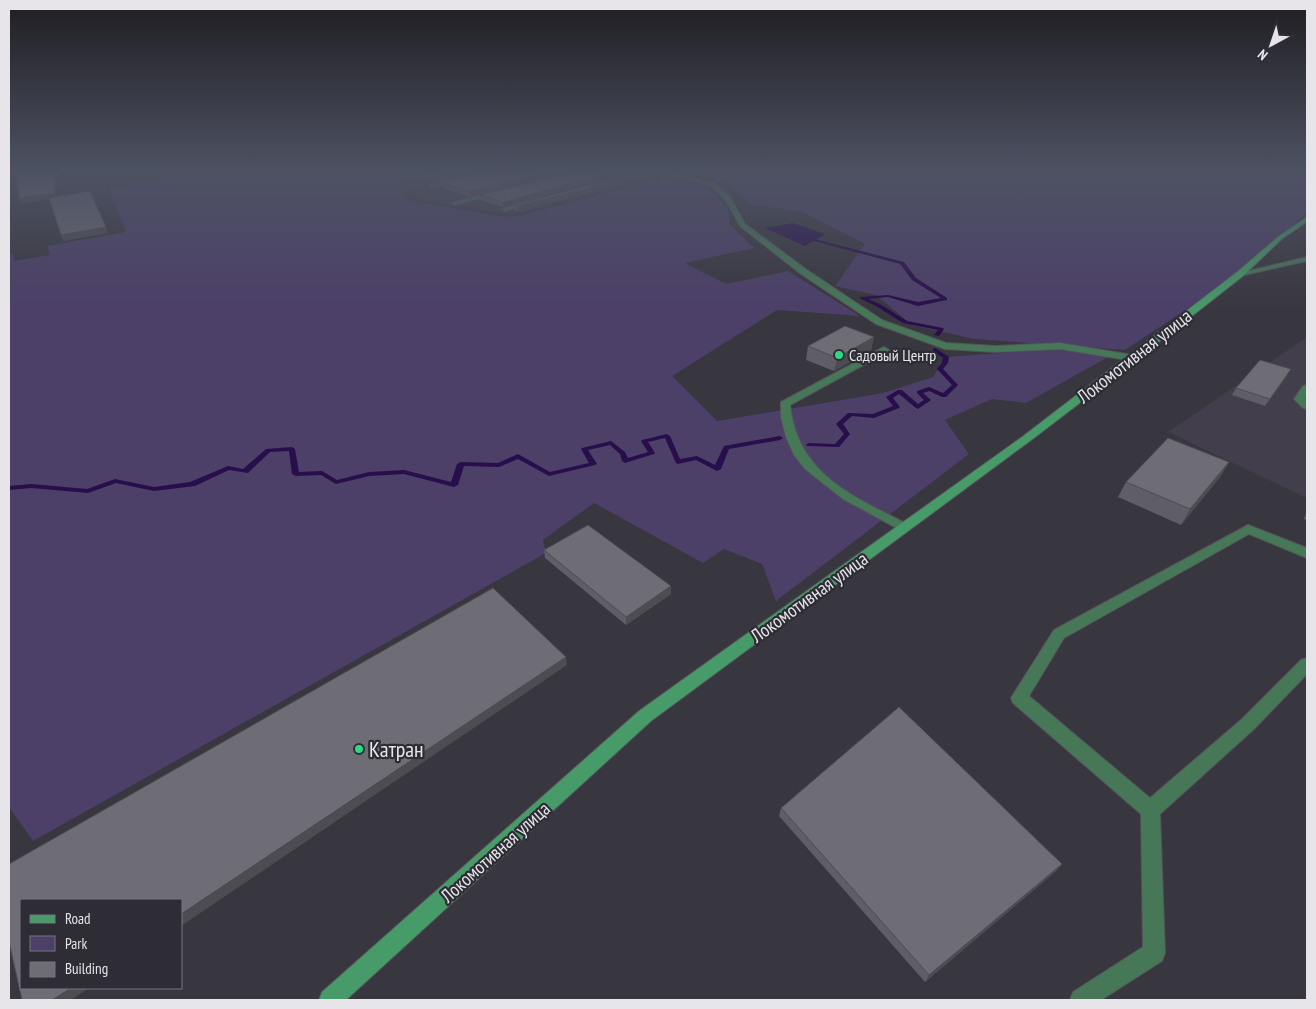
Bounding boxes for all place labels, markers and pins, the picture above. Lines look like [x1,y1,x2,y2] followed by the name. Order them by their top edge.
[849,345,936,365] place label: Садовый Центр
[833,349,845,361] marker: Садовый Центр
[369,735,424,763] place label: Катран
[353,743,365,755] marker: Катран

